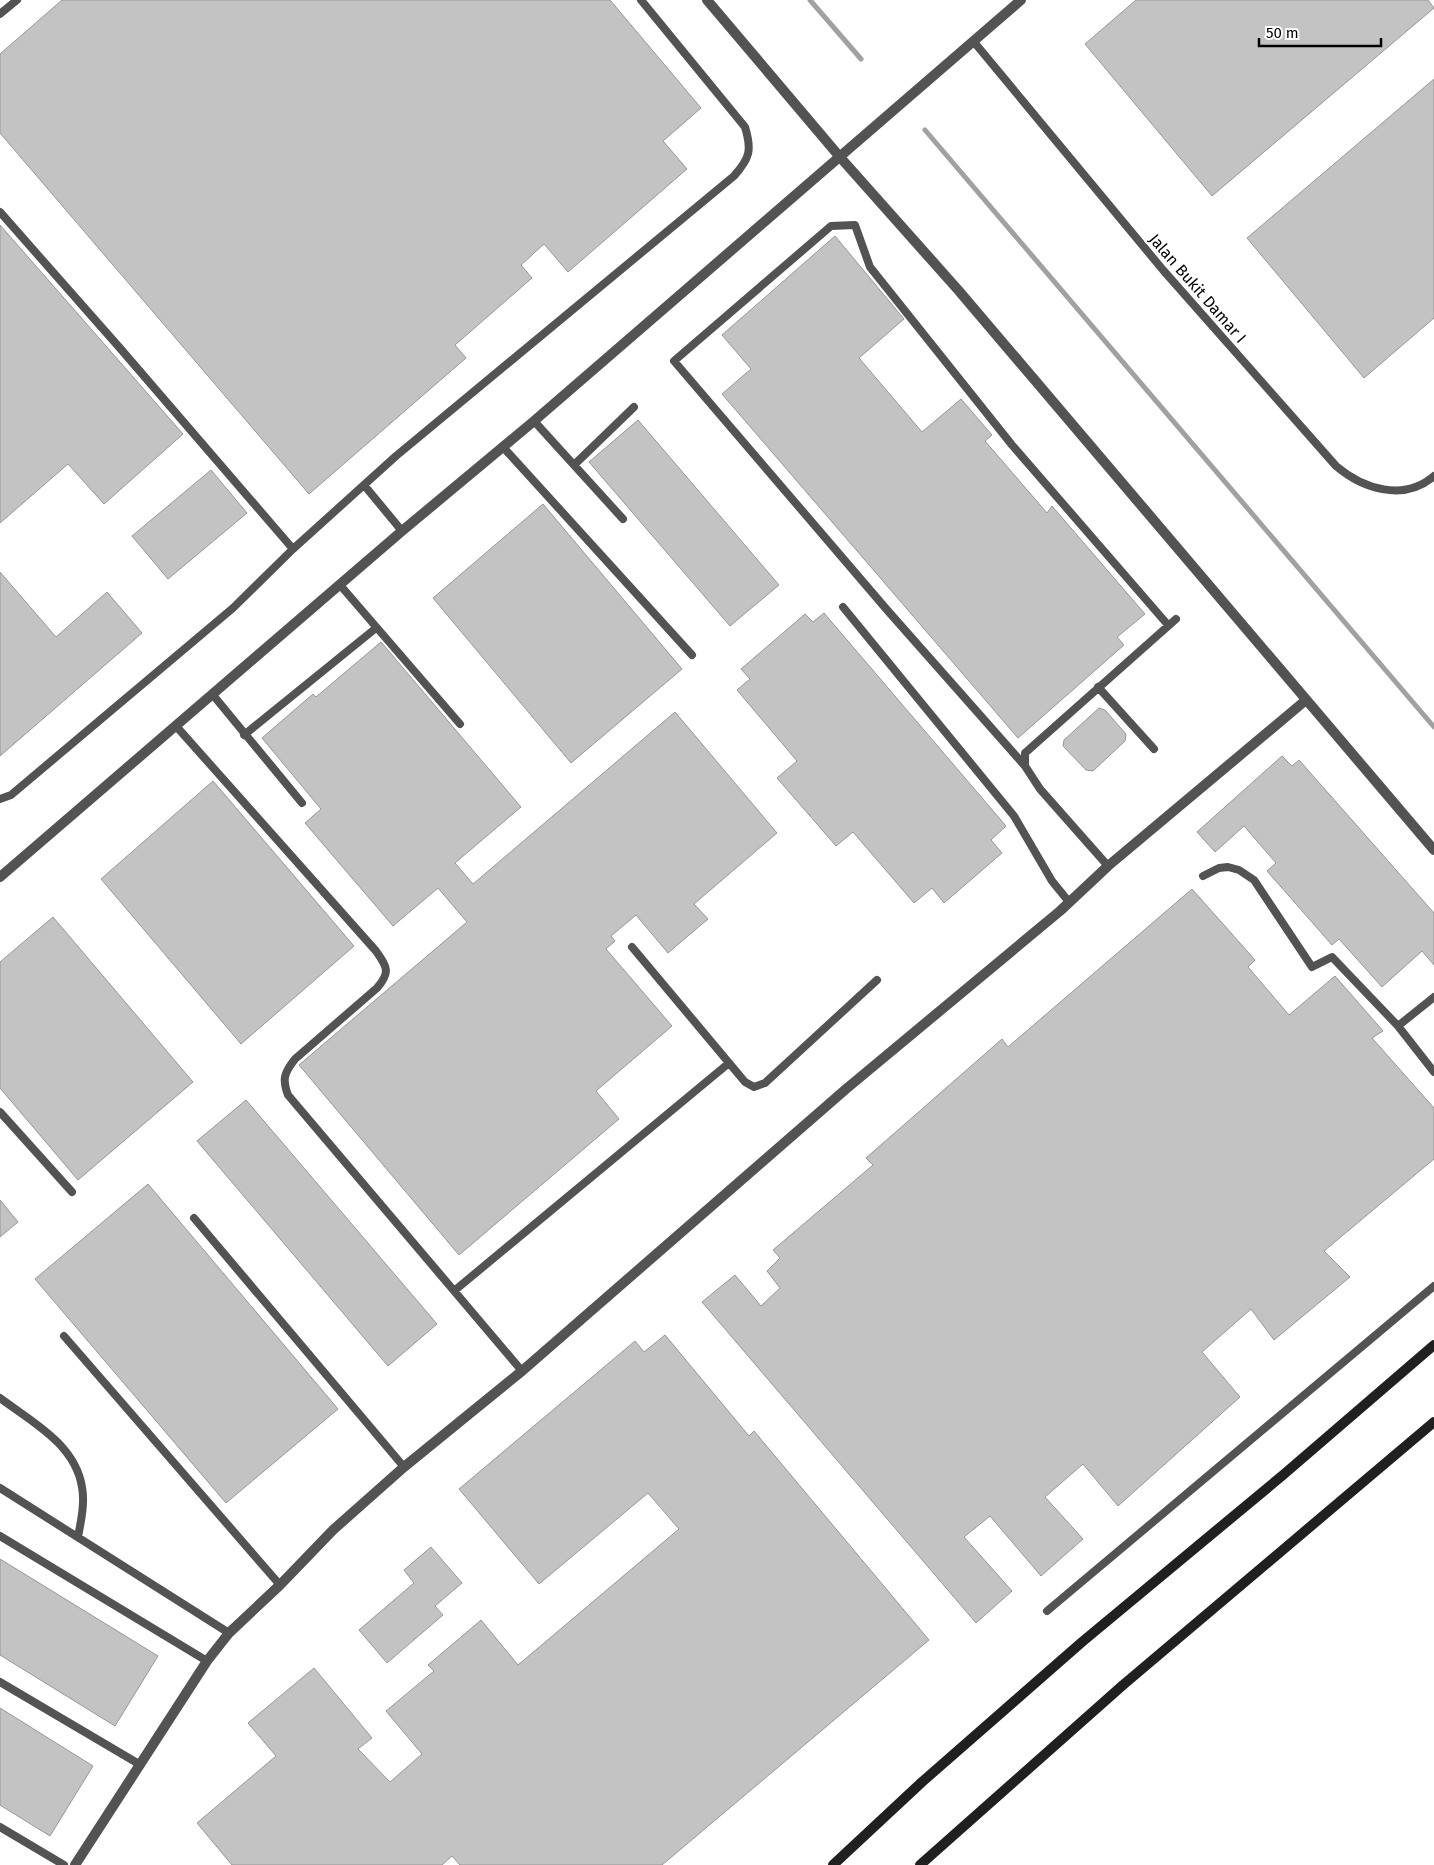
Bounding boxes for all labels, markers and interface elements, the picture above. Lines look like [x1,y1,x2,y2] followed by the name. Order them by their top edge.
[1259,15,1382,47] scale bar
[1266,24,1299,42] text: 50 m
[1145,230,1250,347] street label: Jalan Bukit Damar I

